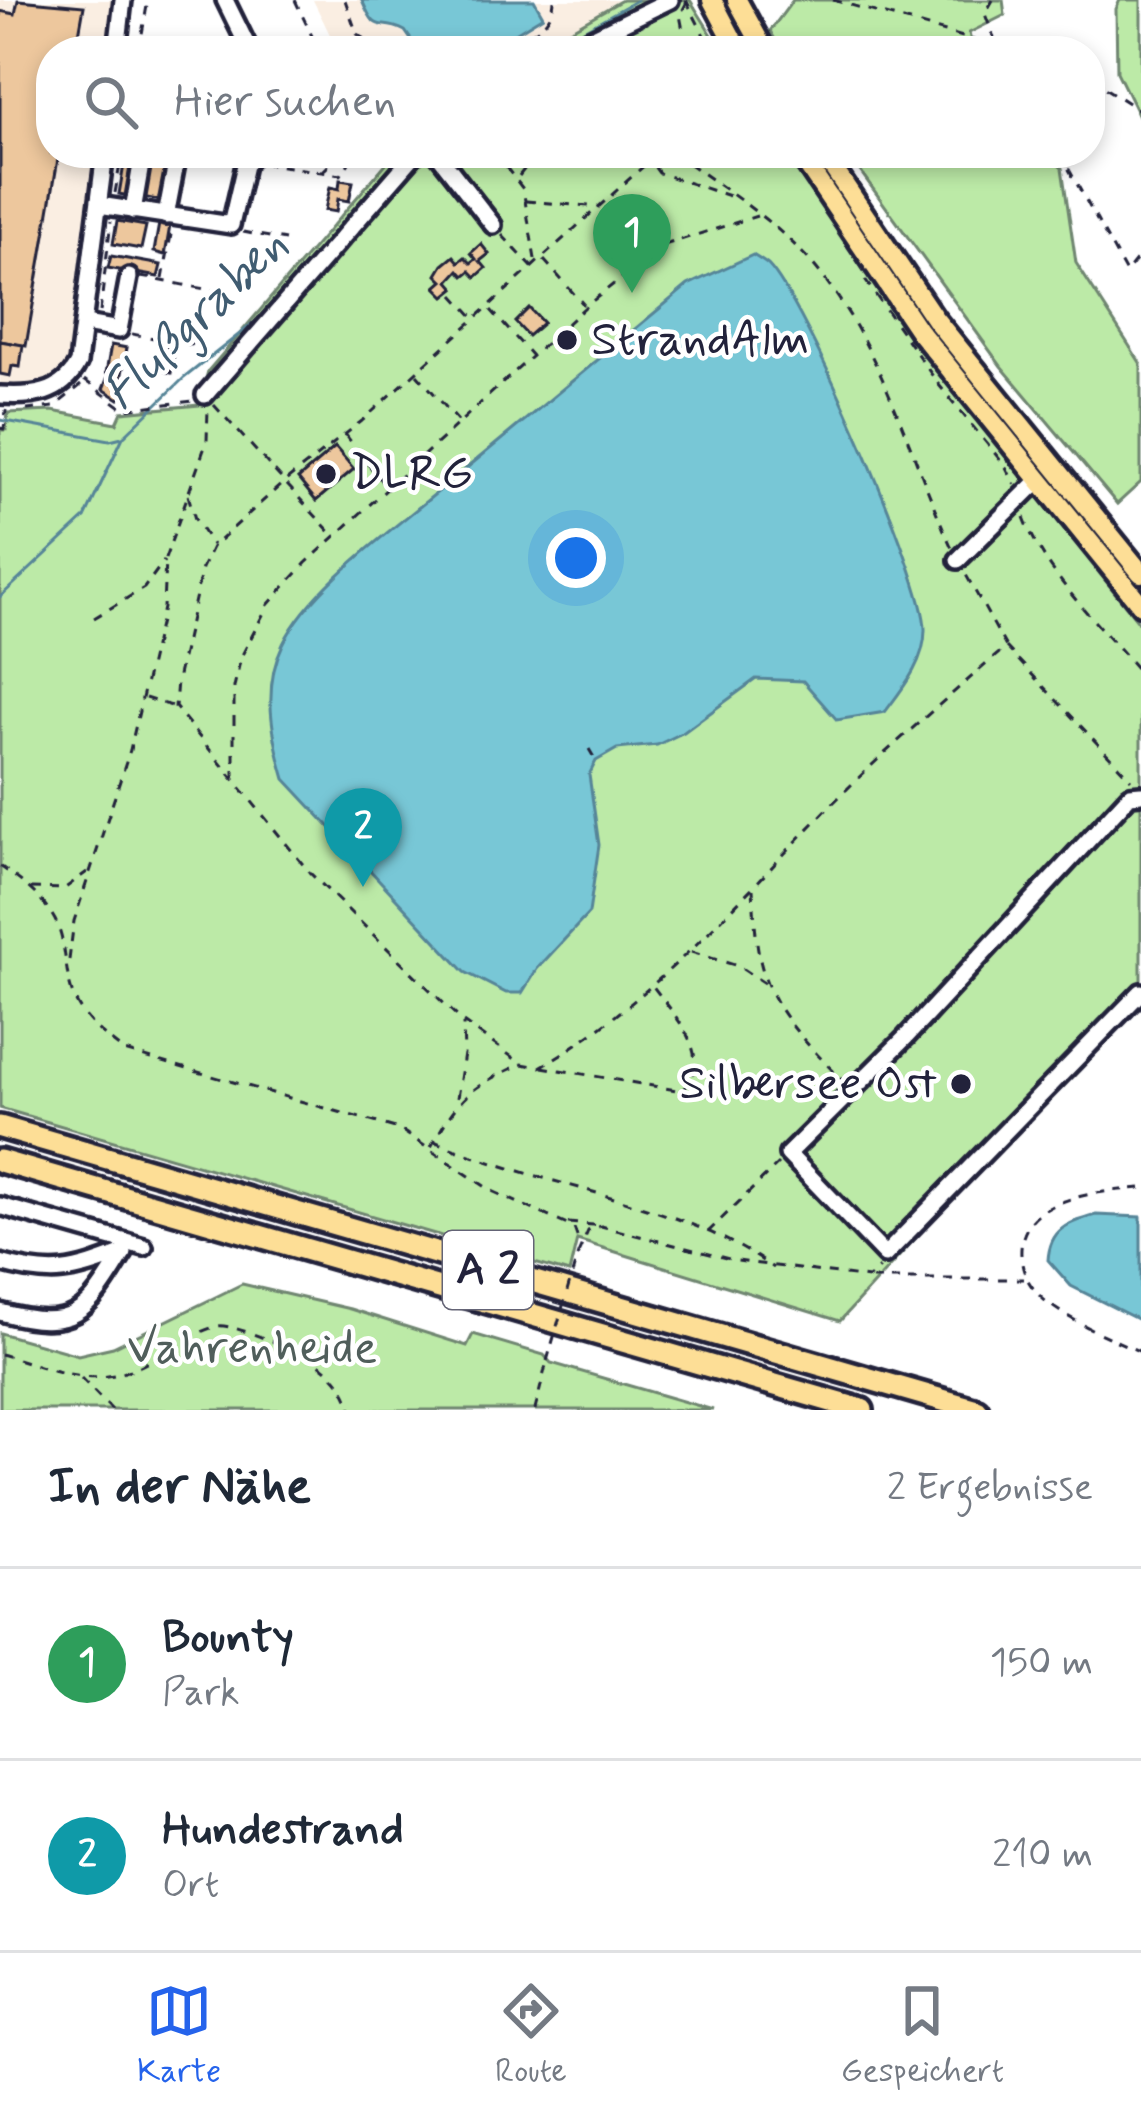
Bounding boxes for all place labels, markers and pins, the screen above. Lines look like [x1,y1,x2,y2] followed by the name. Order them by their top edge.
[593,194,671,293] pin: 1
[591,309,809,372] place label: StrandAlm
[554,327,580,353] marker: StrandAlm
[350,443,473,506] place label: DLRG
[313,461,339,487] marker: DLRG
[324,788,402,887] pin: 2
[679,1053,937,1116] place label: Silbersee Ost
[948,1071,974,1097] marker: Silbersee Ost

